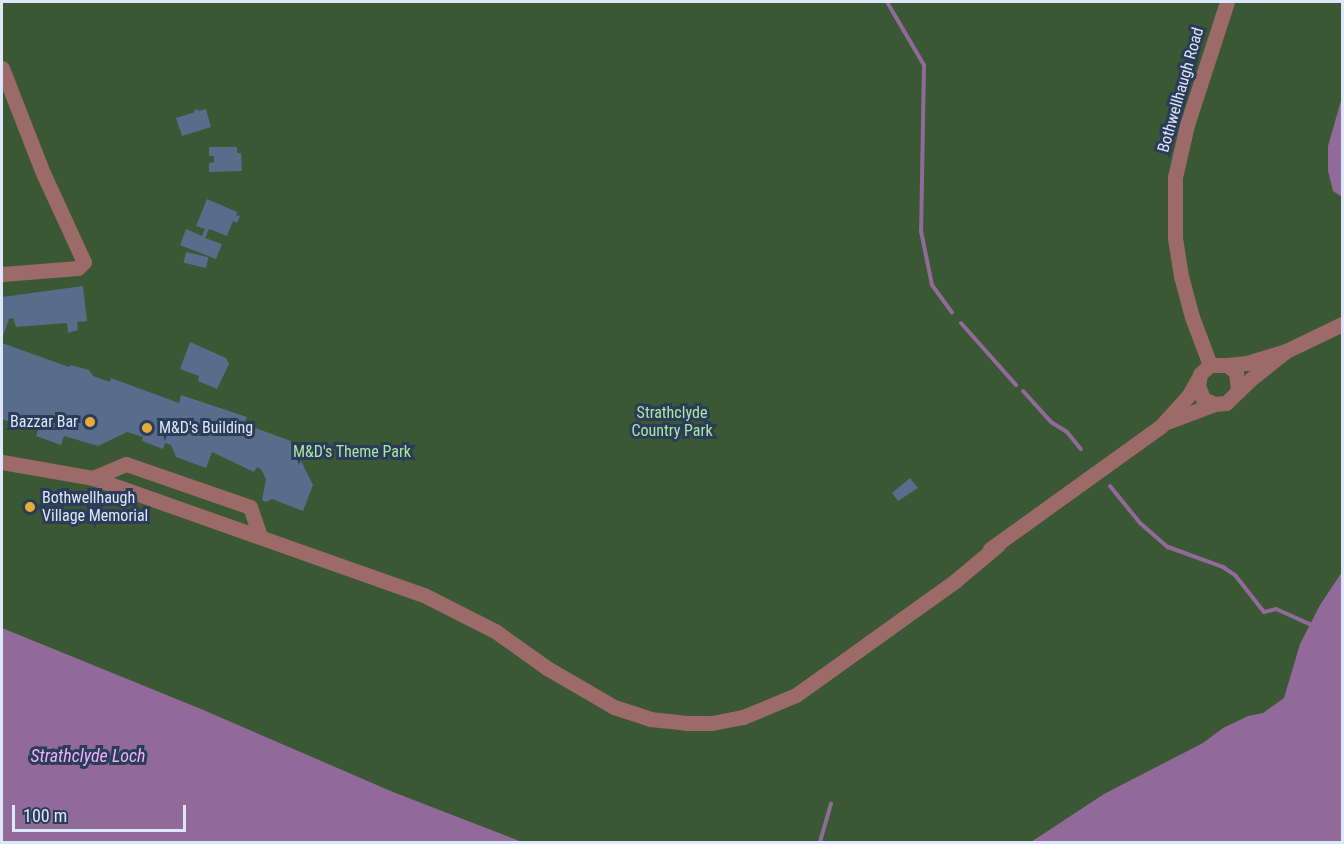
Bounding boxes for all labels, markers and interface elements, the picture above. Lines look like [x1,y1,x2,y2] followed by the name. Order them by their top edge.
[1154,25,1208,155] street label: Bothwellhaugh Road
[631,403,713,441] park label: Strathclyde Country Park
[10,412,78,432] place label: Bazzar Bar
[83,415,97,429] marker: Bazzar Bar
[159,418,253,438] place label: M&D's Building
[140,421,154,435] marker: M&D's Building
[293,442,411,462] park label: M&D's Theme Park
[42,488,148,526] place label: Bothwellhaugh Village Memorial
[23,500,37,514] marker: Bothwellhaugh Village Memorial
[31,745,145,767] water label: Strathclyde Loch
[15,793,189,831] scale bar
[23,805,67,826] text: 100 m

